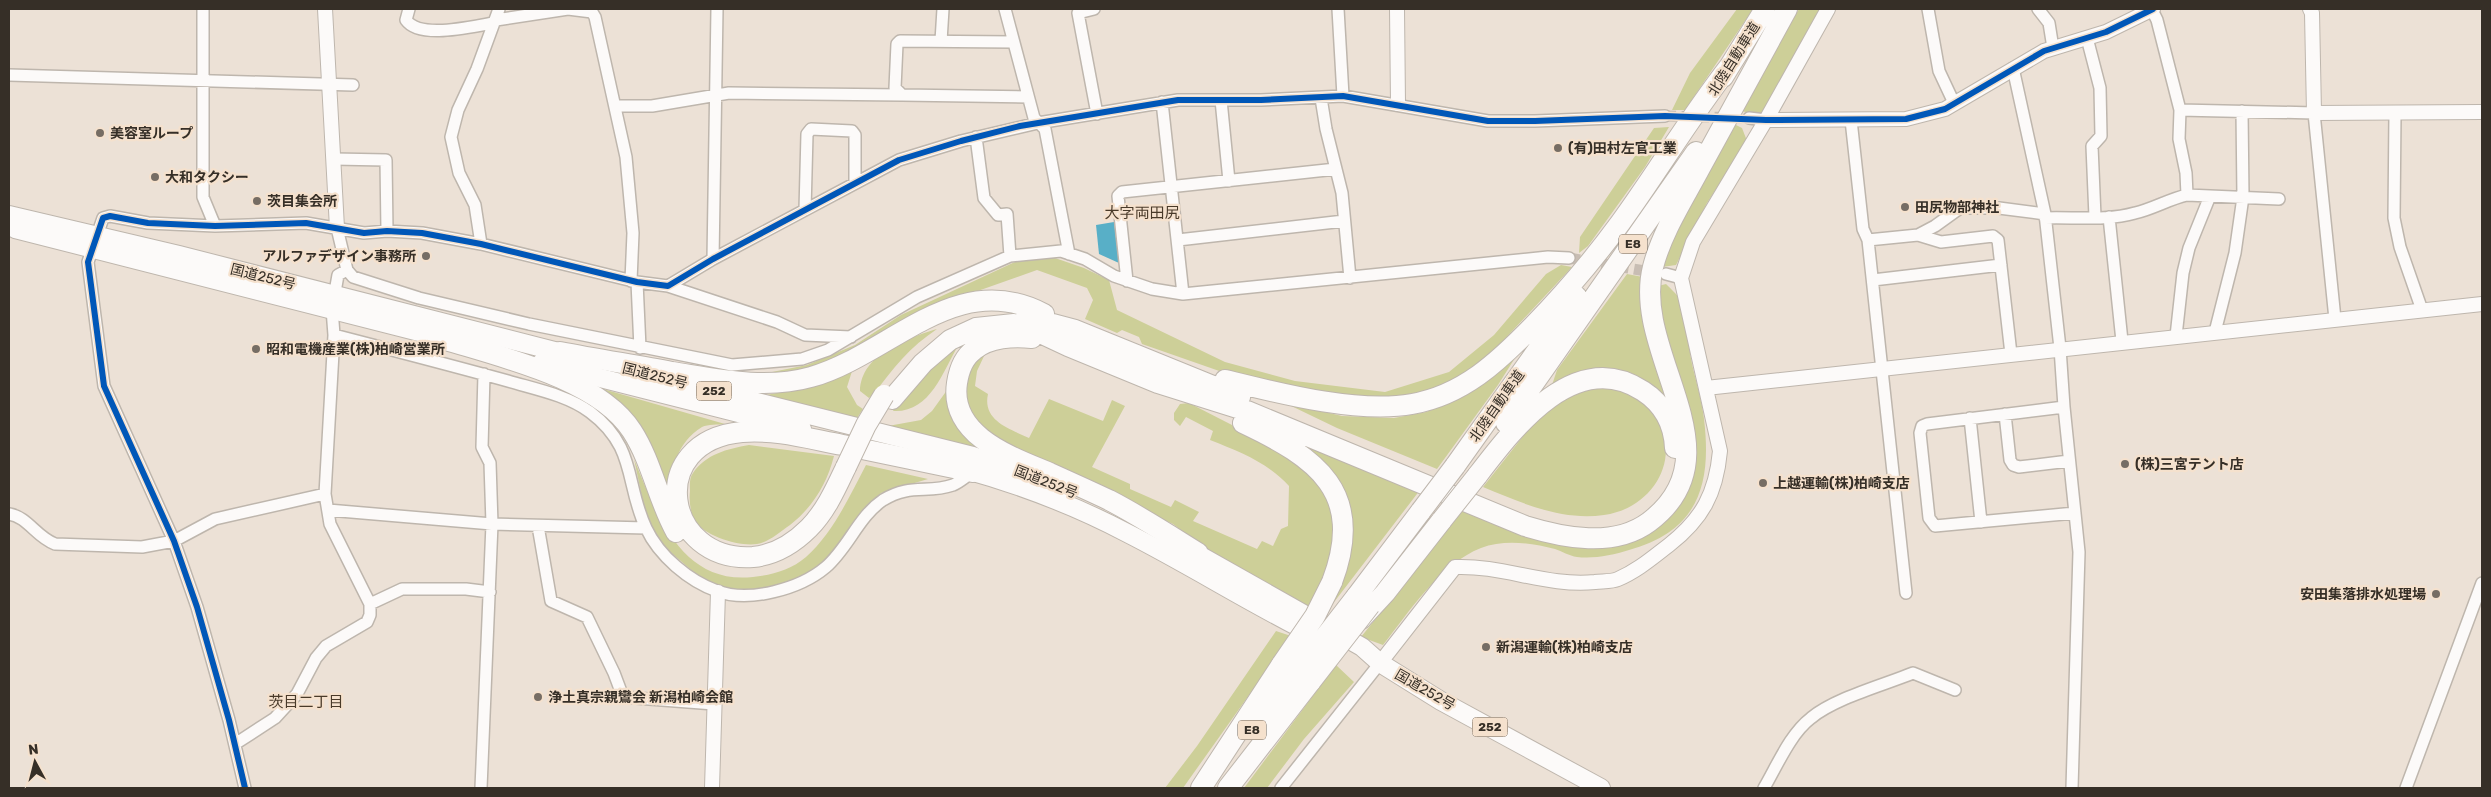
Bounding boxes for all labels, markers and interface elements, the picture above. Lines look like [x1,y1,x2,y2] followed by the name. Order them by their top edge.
[1705,19,1763,99] street label: 北陸自動車道
[110,125,193,142] place label: 美容室ループ
[94,127,106,139] marker: 美容室ループ
[1568,140,1677,157] place label: (有)田村左官工業
[1552,142,1564,154] marker: (有)田村左官工業
[165,169,249,186] place label: 大和タクシー
[149,171,161,183] marker: 大和タクシー
[267,193,337,210] place label: 茨目集会所
[251,195,263,207] marker: 茨目集会所
[1915,199,1999,216] place label: 田尻物部神社
[1899,201,1911,213] marker: 田尻物部神社
[1104,204,1180,222] district label: 大字両田尻
[1619,234,1647,253] road number: E8
[262,248,416,265] place label: アルファデザイン事務所
[420,250,432,262] marker: アルファデザイン事務所
[229,261,297,293] street label: 国道252号
[266,341,445,358] place label: 昭和電機産業(株)柏崎営業所
[250,343,262,355] marker: 昭和電機産業(株)柏崎営業所
[621,360,689,392] street label: 国道252号
[1466,367,1528,445] street label: 北陸自動車道
[696,382,732,401] road number: 252
[2135,456,2244,473] place label: (株)三宮テント店
[2119,458,2131,470] marker: (株)三宮テント店
[1012,462,1080,502] street label: 国道252号
[1773,475,1910,492] place label: 上越運輸(株)柏崎支店
[1757,477,1769,489] marker: 上越運輸(株)柏崎支店
[2300,586,2426,603] place label: 安田集落排水処理場
[2430,588,2442,600] marker: 安田集落排水処理場
[1496,639,1633,656] place label: 新潟運輸(株)柏崎支店
[1480,641,1492,653] marker: 新潟運輸(株)柏崎支店
[1392,666,1458,714] street label: 国道252号
[548,689,733,706] place label: 浄土真宗親鸞会 新潟柏崎会館
[532,691,544,703] marker: 浄土真宗親鸞会 新潟柏崎会館
[268,693,344,711] district label: 茨目二丁目
[1472,718,1508,736] road number: 252
[1238,720,1266,740] road number: E8
[10,737,60,787] north arrow
[27,741,40,759] text: N

